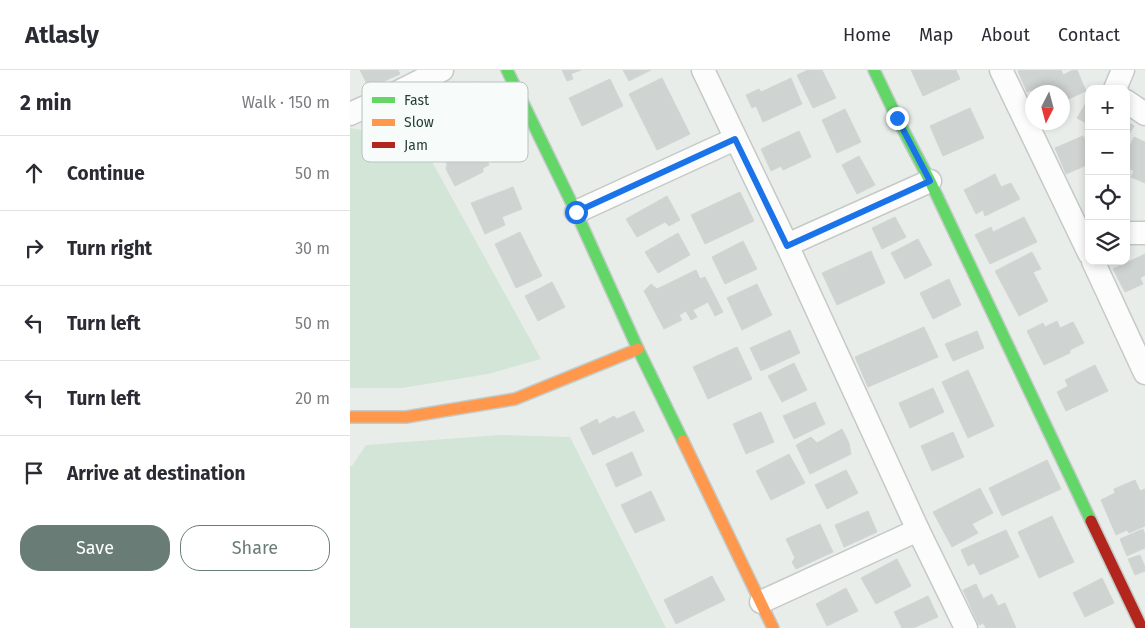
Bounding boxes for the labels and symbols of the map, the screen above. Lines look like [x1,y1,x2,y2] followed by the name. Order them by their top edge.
[362,82,528,162] legend
[1025,85,1070,130] north arrow
[404,92,430,109] text: Fast
[886,107,909,130] route end
[404,114,434,131] text: Slow
[404,137,428,154] text: Jam
[565,201,588,224] route start

